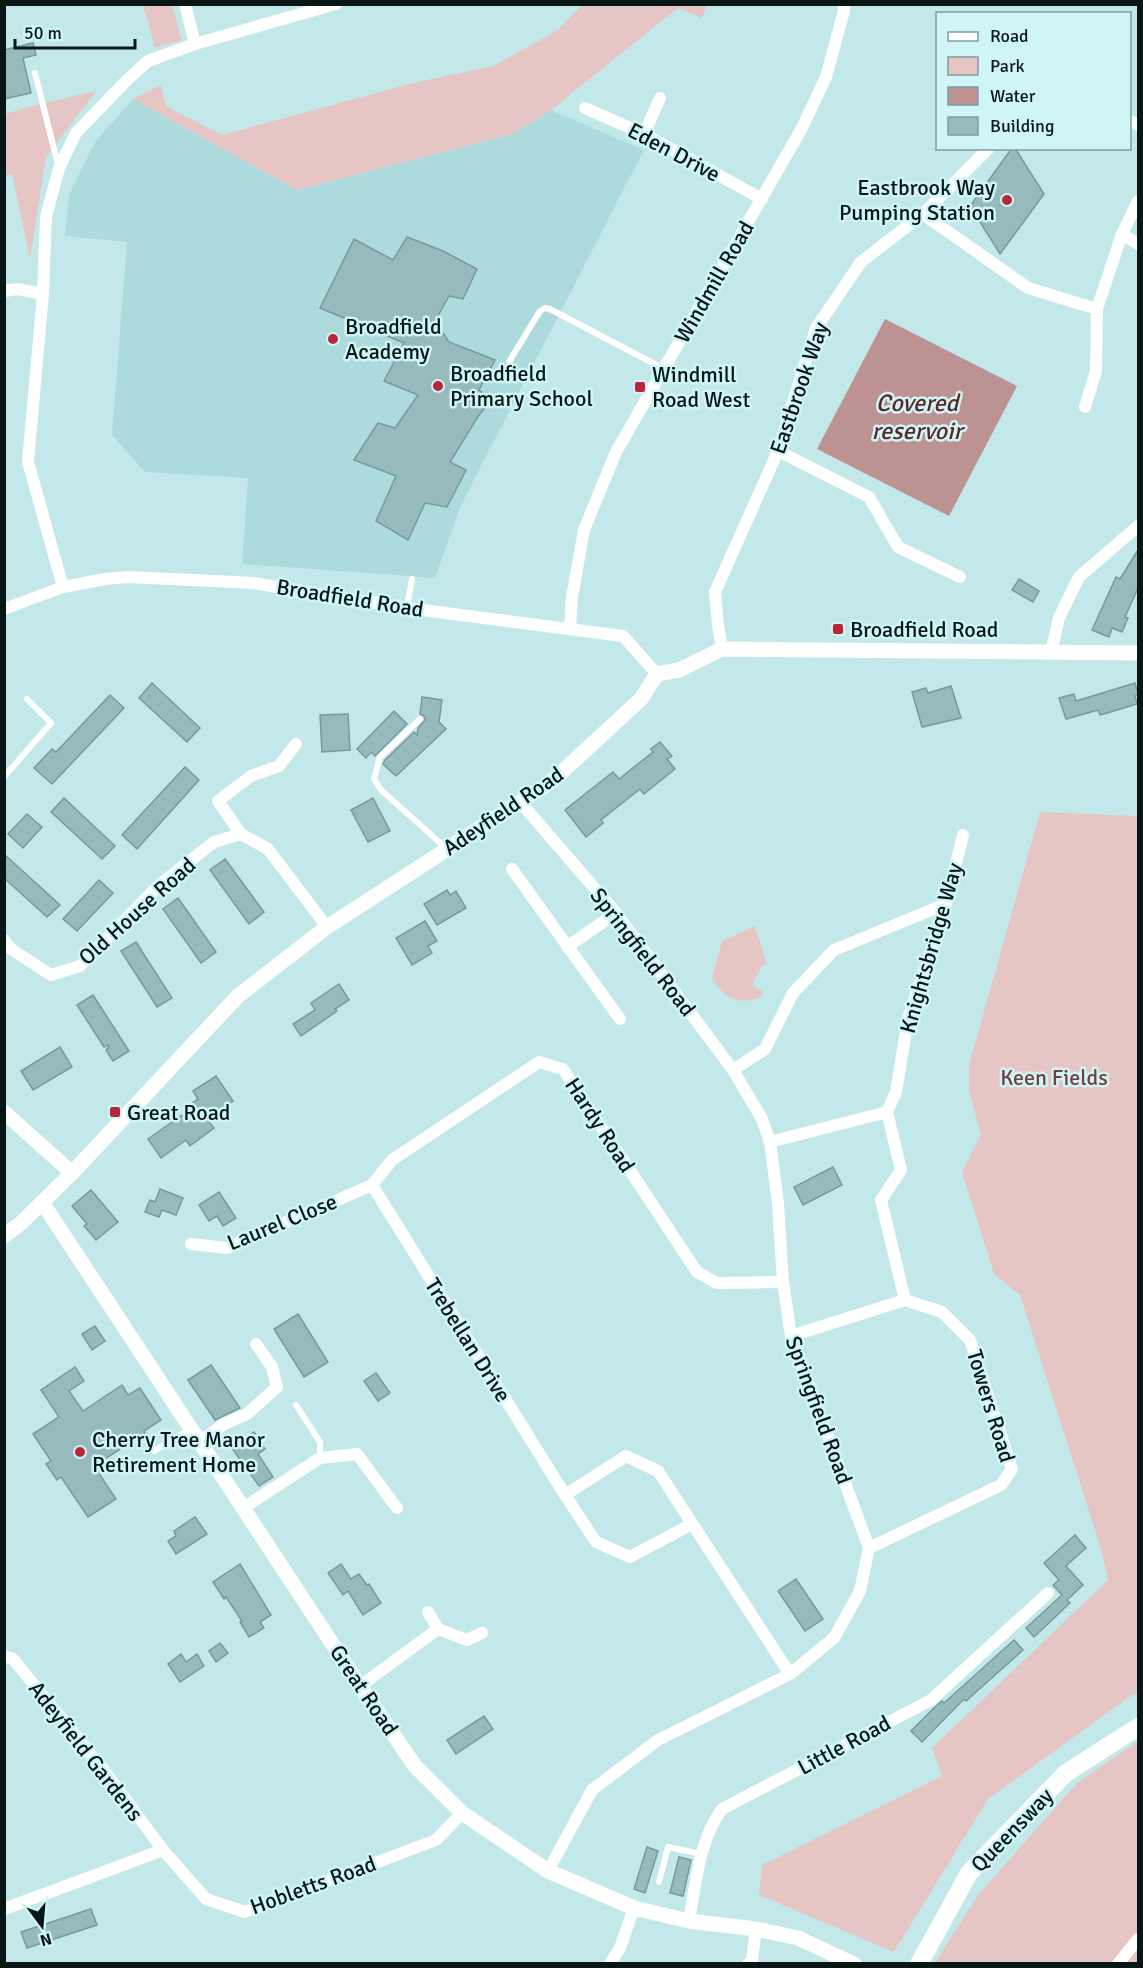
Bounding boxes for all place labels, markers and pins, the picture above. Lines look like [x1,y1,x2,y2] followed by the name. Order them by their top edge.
[839,174,996,226] place label: Eastbrook Way Pumping Station
[1000,193,1014,207] marker: Eastbrook Way Pumping Station
[345,313,442,365] place label: Broadfield Academy
[326,332,340,346] marker: Broadfield Academy
[450,360,593,412] place label: Broadfield Primary School
[652,361,750,413] place label: Windmill Road West
[431,379,445,393] marker: Broadfield Primary School
[633,380,647,394] marker: Windmill Road West
[850,616,999,643] place label: Broadfield Road
[831,622,845,636] marker: Broadfield Road
[127,1099,230,1126] place label: Great Road
[108,1105,122,1119] marker: Great Road
[92,1426,265,1478] place label: Cherry Tree Manor Retirement Home
[73,1445,87,1459] marker: Cherry Tree Manor Retirement Home

